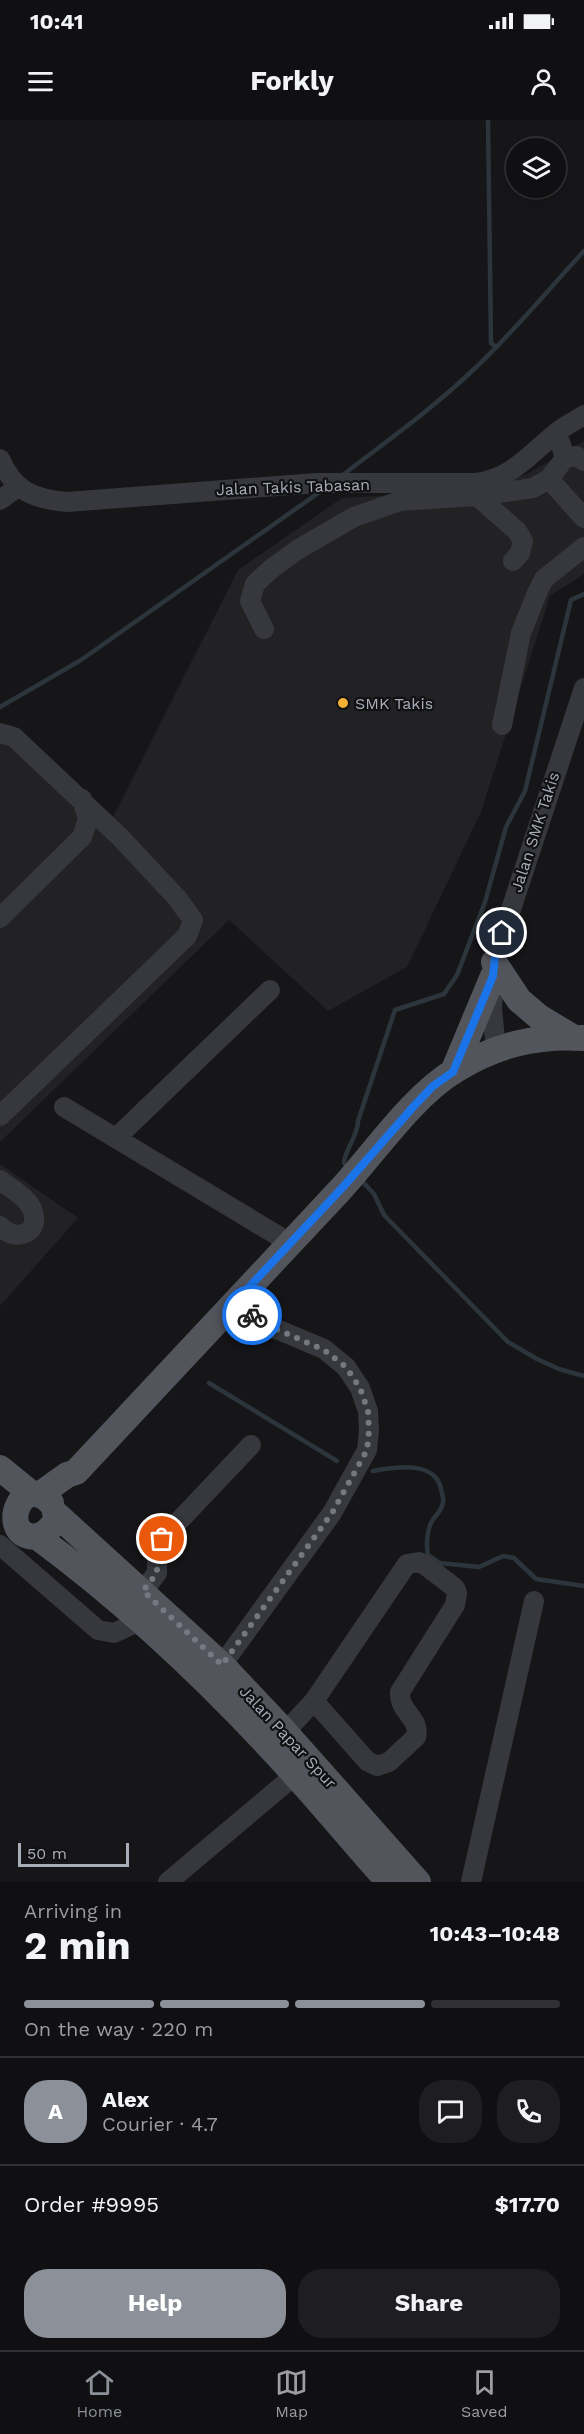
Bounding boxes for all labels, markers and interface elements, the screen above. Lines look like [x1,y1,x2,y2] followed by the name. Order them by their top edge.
[30,9,83,34] text: 10:41
[24,65,57,98] icon: menu
[250,65,334,97] text: Forkly
[527,65,560,98] icon: person
[506,138,566,198] map controls
[506,138,566,198] button: layers
[216,475,370,499] street label: Jalan Takis Tabasan
[355,694,433,713] place label: SMK Takis
[336,696,350,710] marker: SMK Takis
[507,770,563,894] street label: Jalan SMK Takis
[476,907,527,958] pin
[485,916,518,949] icon: home
[222,1285,282,1345] courier
[236,1299,269,1332] icon: bike
[136,1513,187,1564] pin
[145,1522,178,1555] icon: bag
[236,1682,341,1793] street label: Jalan Papar Spur
[18,1840,129,1868] scale bar
[27,1844,67,1863] text: 50 m
[24,1899,122,1923] text: Arriving in
[430,1921,560,1946] text: 10:43–10:48
[24,1923,131,1968] text: 2 min
[24,2017,213,2041] text: On the way · 220 m
[419,2080,482,2143] button: chat
[497,2080,560,2143] button: phone
[102,2087,149,2112] text: Alex
[48,2099,63,2124] text: A
[102,2112,218,2136] text: Courier · 4.7
[24,2192,159,2217] text: Order #9995
[495,2192,560,2217] text: $17.70
[24,2269,286,2338] button: Help
[298,2269,560,2338] button: Share
[76,2366,122,2421] tab: Home
[275,2366,308,2421] tab: Map
[461,2366,508,2421] tab: Saved

